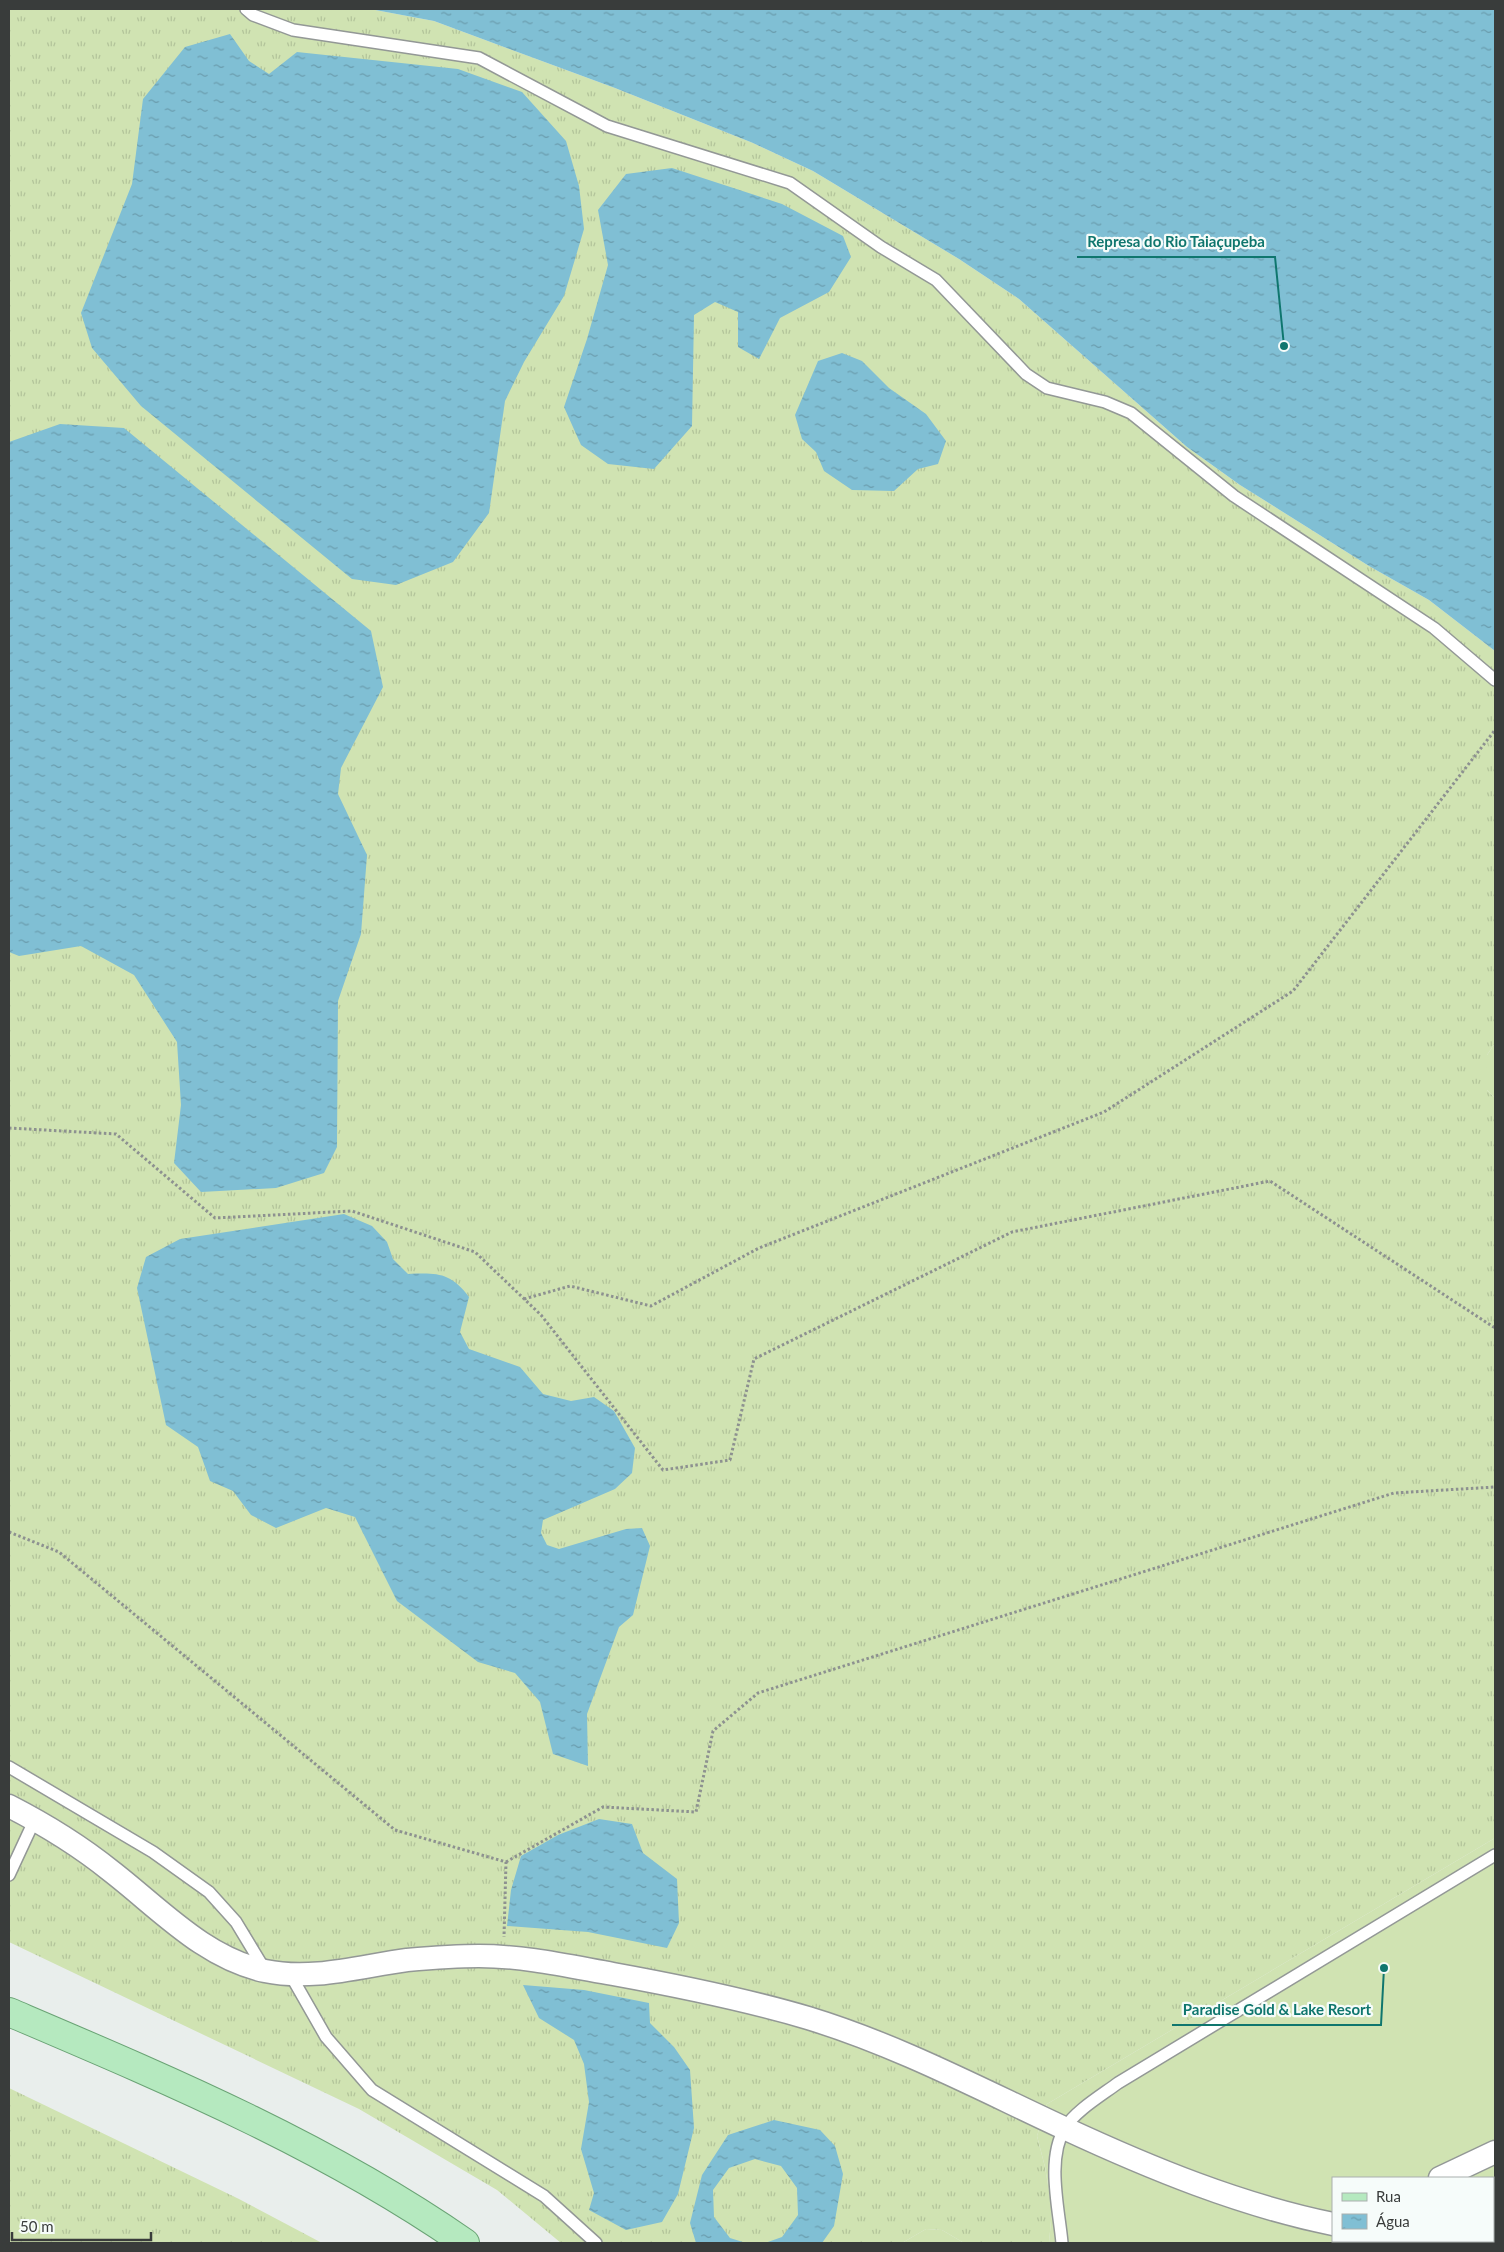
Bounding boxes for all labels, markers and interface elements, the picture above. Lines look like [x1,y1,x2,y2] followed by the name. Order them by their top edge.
[1077,227,1275,257] callout: Represa do Rio Taiaçupeba
[1087,232,1265,250] text: Represa do Rio Taiaçupeba
[1172,1995,1381,2025] callout: Paradise Gold & Lake Resort
[1183,2000,1372,2018] text: Paradise Gold & Lake Resort
[1332,2177,1494,2242] legend
[1376,2187,1401,2205] text: Rua
[12,2210,151,2242] scale bar
[1376,2212,1410,2230] text: Água
[20,2217,54,2235] text: 50 m

